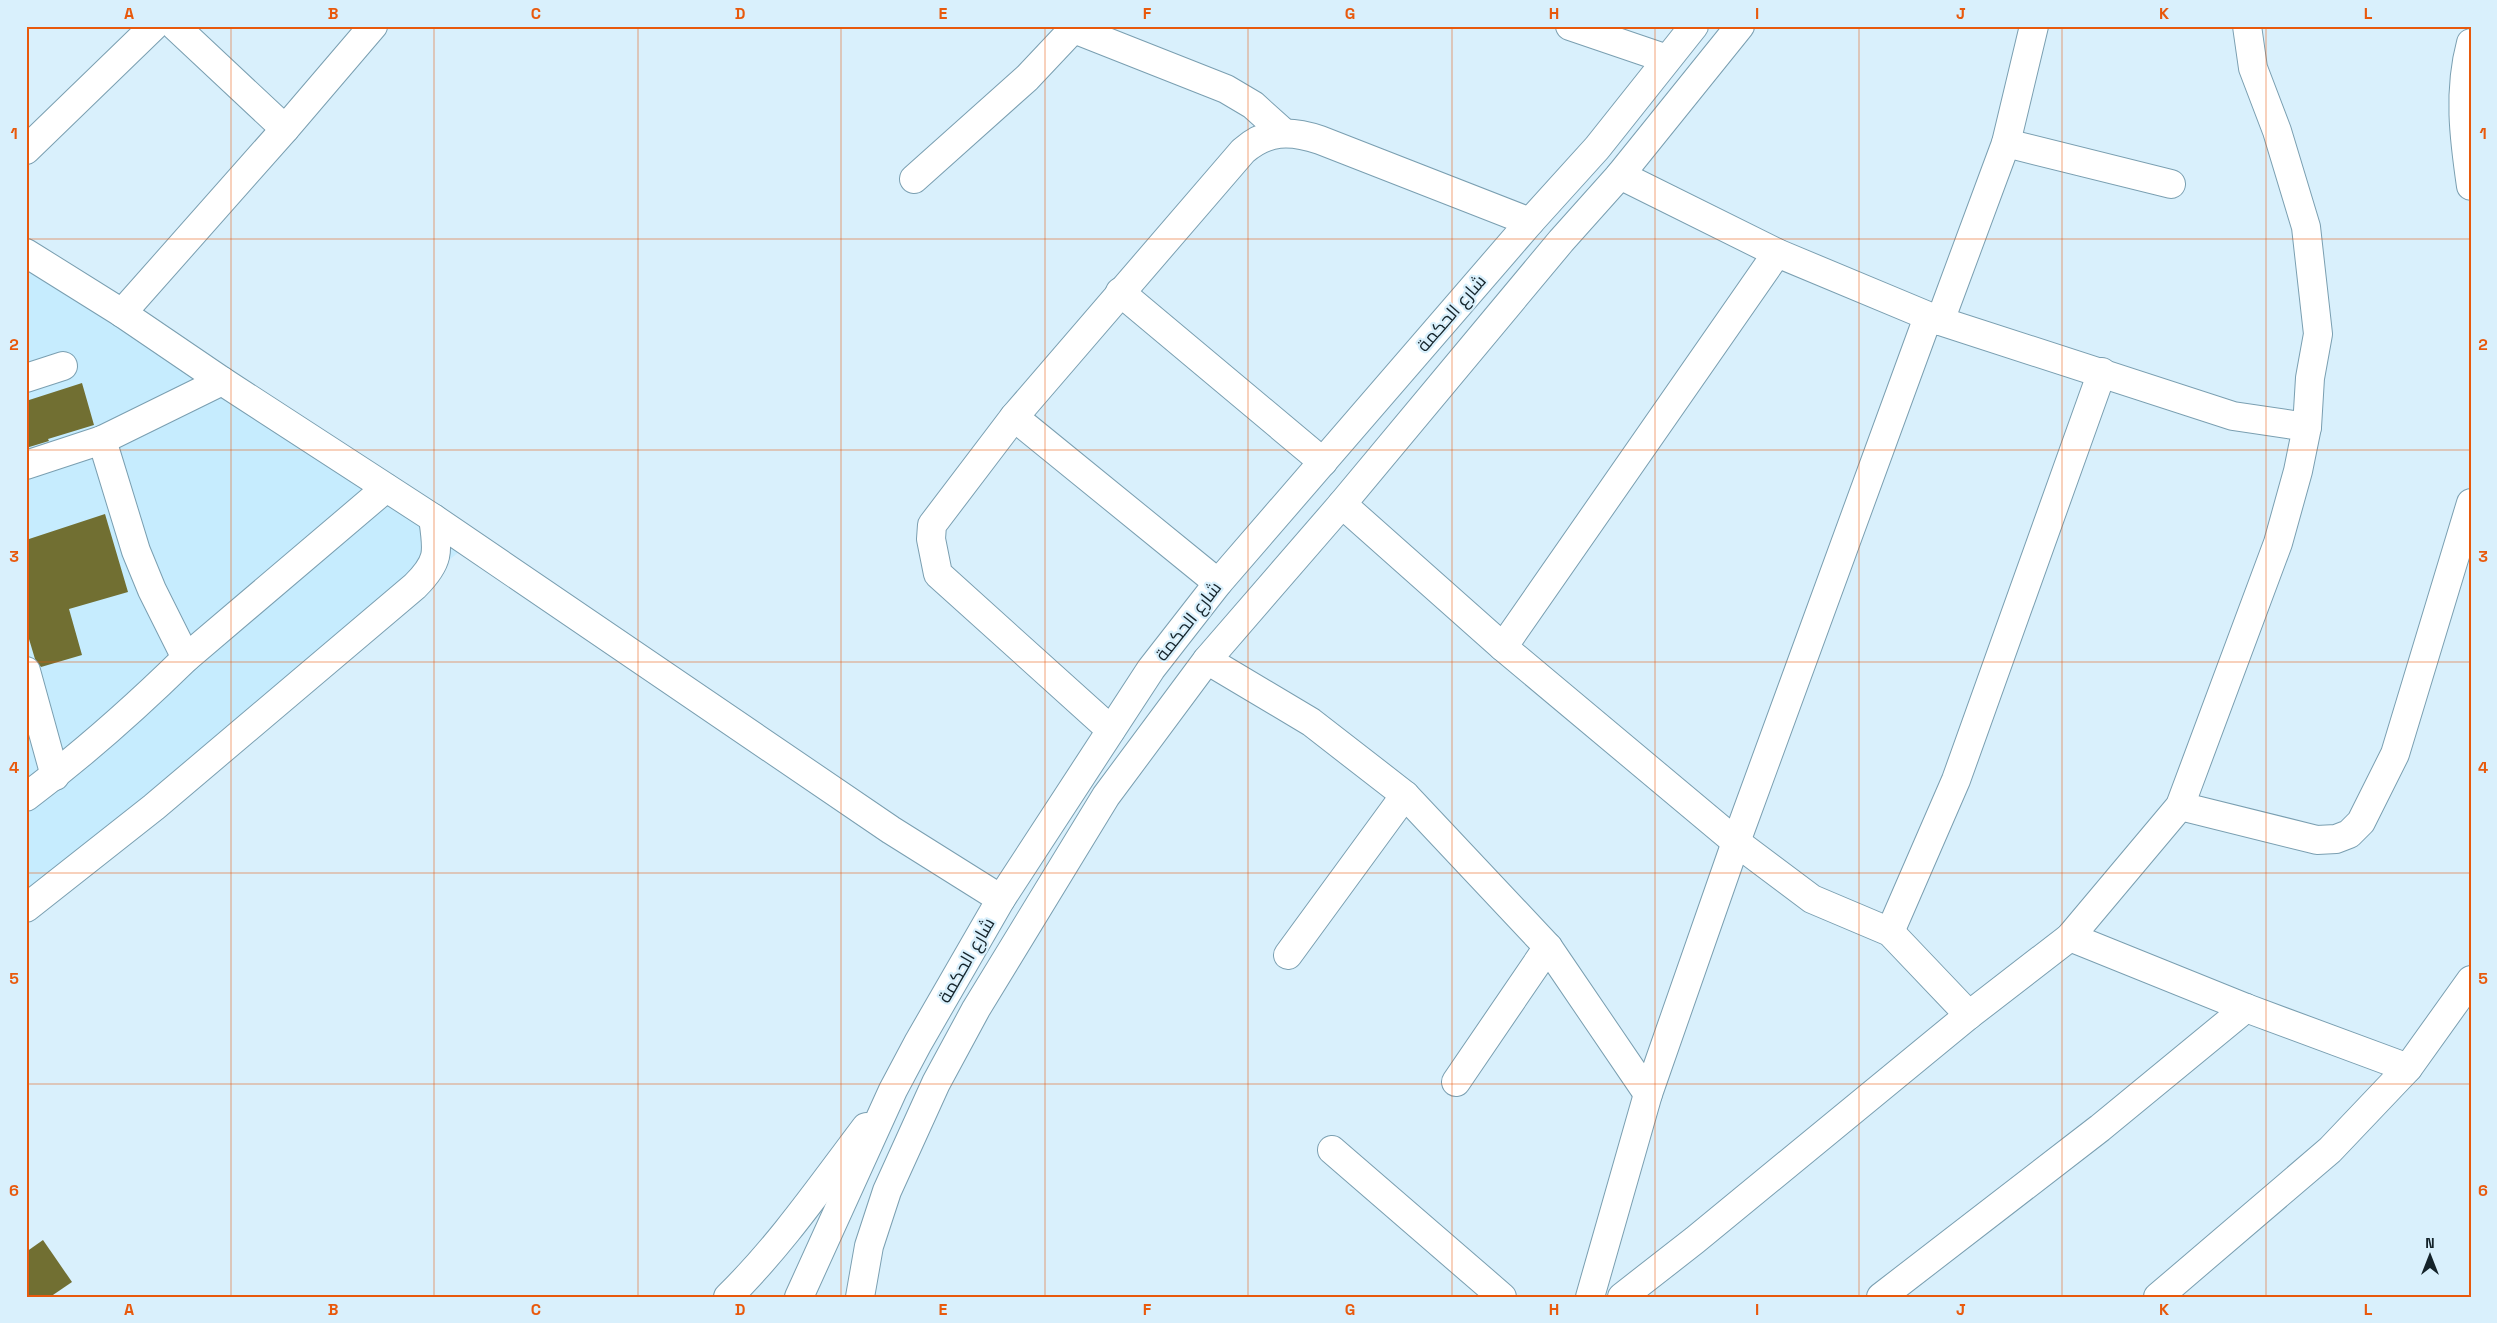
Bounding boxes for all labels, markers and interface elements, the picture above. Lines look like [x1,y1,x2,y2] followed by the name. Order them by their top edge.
[124,3,134,24] text: A
[328,3,338,24] text: B
[531,3,541,24] text: C
[735,3,745,24] text: D
[939,3,948,24] text: E
[1143,3,1152,24] text: F
[1345,3,1355,24] text: G
[1549,3,1559,24] text: H
[1755,3,1759,24] text: I
[1956,3,1966,24] text: J
[2159,3,2169,24] text: K
[2364,3,2373,24] text: L
[10,123,18,144] text: 1
[2479,123,2487,144] text: 1
[1411,270,1491,357] street label: شارع الحكمة
[9,334,19,355] text: 2
[2478,334,2488,355] text: 2
[9,546,19,567] text: 3
[2478,546,2488,567] text: 3
[1150,577,1227,666] street label: شارع الحكمة
[9,757,19,778] text: 4
[2478,757,2488,778] text: 4
[932,913,1000,1007] street label: شارع الحكمة
[9,968,19,989] text: 5
[2478,968,2488,989] text: 5
[9,1180,19,1201] text: 6
[2478,1180,2488,1201] text: 6
[2404,1230,2454,1280] north arrow
[2425,1234,2435,1252] text: N
[124,1299,134,1320] text: A
[328,1299,338,1320] text: B
[531,1299,541,1320] text: C
[735,1299,745,1320] text: D
[939,1299,948,1320] text: E
[1143,1299,1152,1320] text: F
[1345,1299,1355,1320] text: G
[1549,1299,1559,1320] text: H
[1755,1299,1759,1320] text: I
[1956,1299,1966,1320] text: J
[2159,1299,2169,1320] text: K
[2364,1299,2373,1320] text: L

